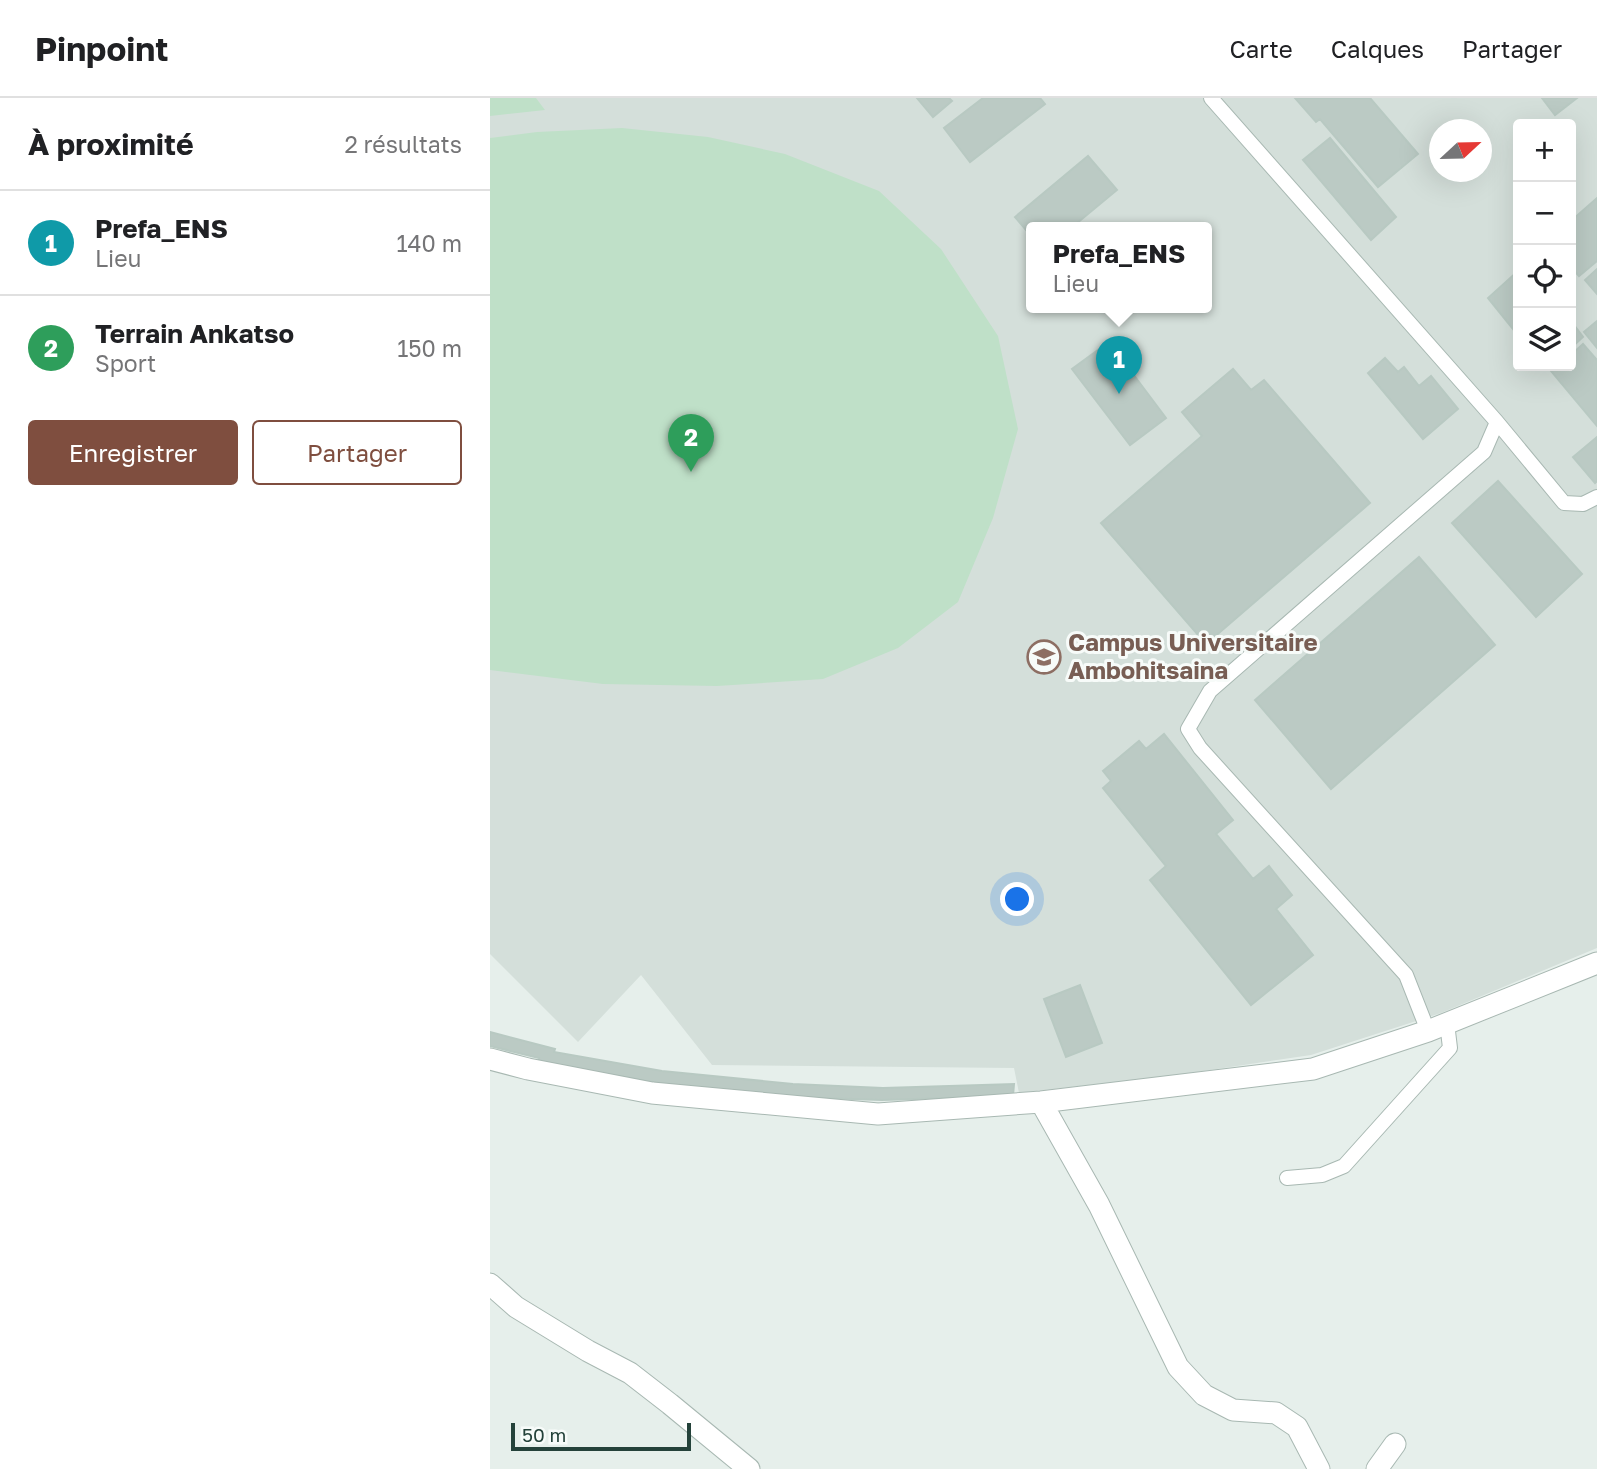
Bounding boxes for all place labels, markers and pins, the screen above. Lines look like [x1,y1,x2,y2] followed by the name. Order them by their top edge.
[1096,336,1142,394] pin: 1
[668,414,714,472] pin: 2
[1068,627,1318,684] place label: Campus Universitaire Ambohitsaina
[1025,638,1063,676] school or university icon: Campus Universitaire Ambohitsaina

